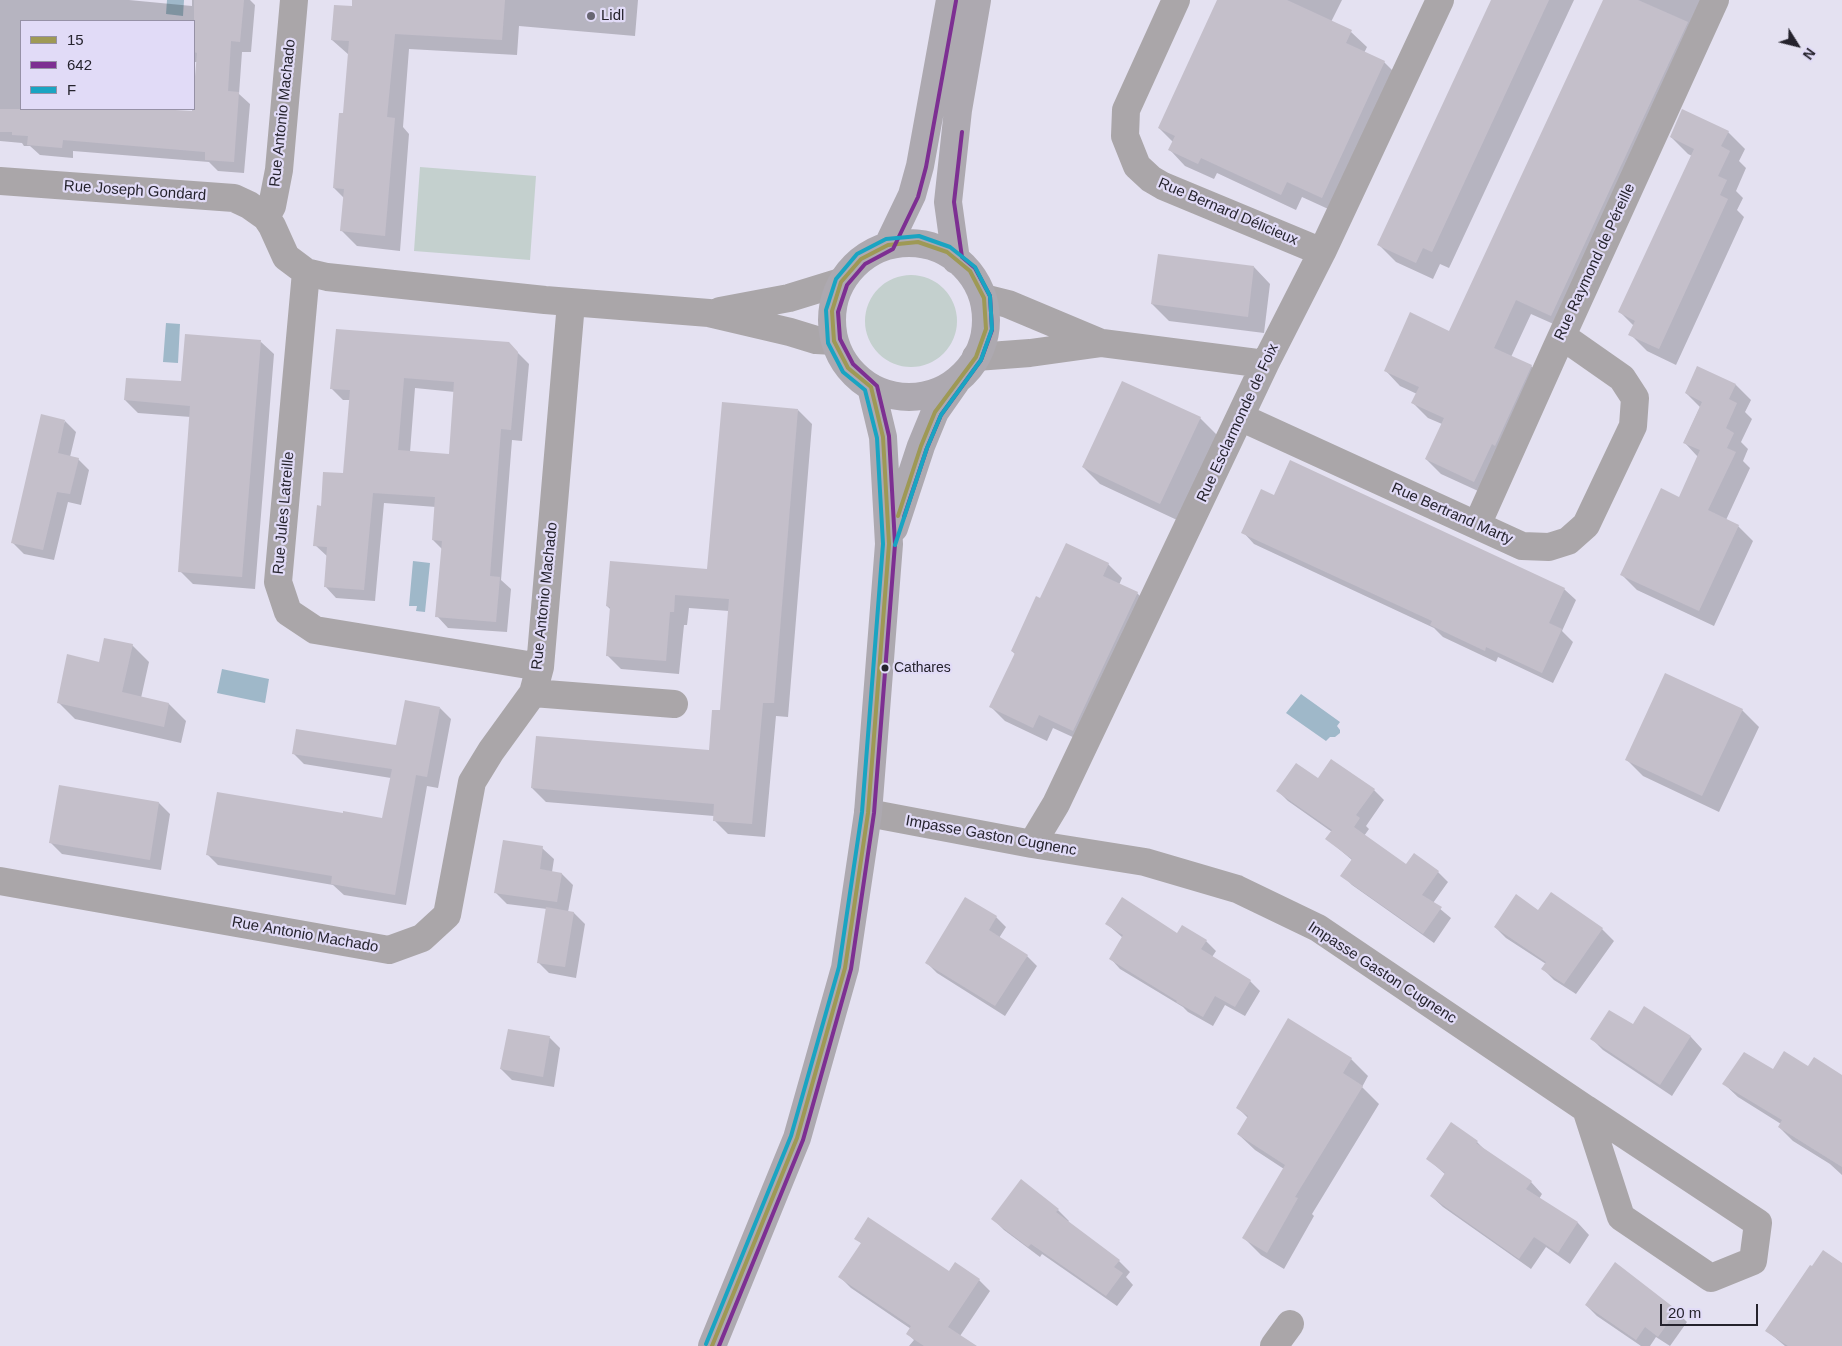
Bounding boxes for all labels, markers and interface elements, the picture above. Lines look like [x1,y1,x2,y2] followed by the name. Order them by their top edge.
[601,7,624,25] place label: Lidl
[585,10,597,22] marker: Lidl
[20,20,195,110] legend
[1772,20,1822,70] north arrow
[67,31,84,48] text: 15
[266,38,300,188] street label: Rue Antonio Machado
[1800,45,1819,63] text: N
[67,56,92,73] text: 642
[67,81,76,98] text: F
[1155,174,1301,250] street label: Rue Bernard Délicieux
[63,177,207,205] street label: Rue Joseph Gondard
[1551,181,1639,343] street label: Rue Raymond de Péreille
[1193,341,1283,505] street label: Rue Esclarmonde de Foix
[270,451,298,575] street label: Rue Jules Latreille
[1389,479,1515,549] street label: Rue Bertrand Marty
[528,521,562,671] street label: Rue Antonio Machado
[894,660,951,676] place label: Cathares
[880,663,890,673] marker: Cathares
[904,812,1078,860] street label: Impasse Gaston Cugnenc
[230,913,380,957] street label: Rue Antonio Machado
[1304,918,1460,1028] street label: Impasse Gaston Cugnenc
[1662,1294,1760,1326] scale bar
[1668,1304,1701,1321] text: 20 m

